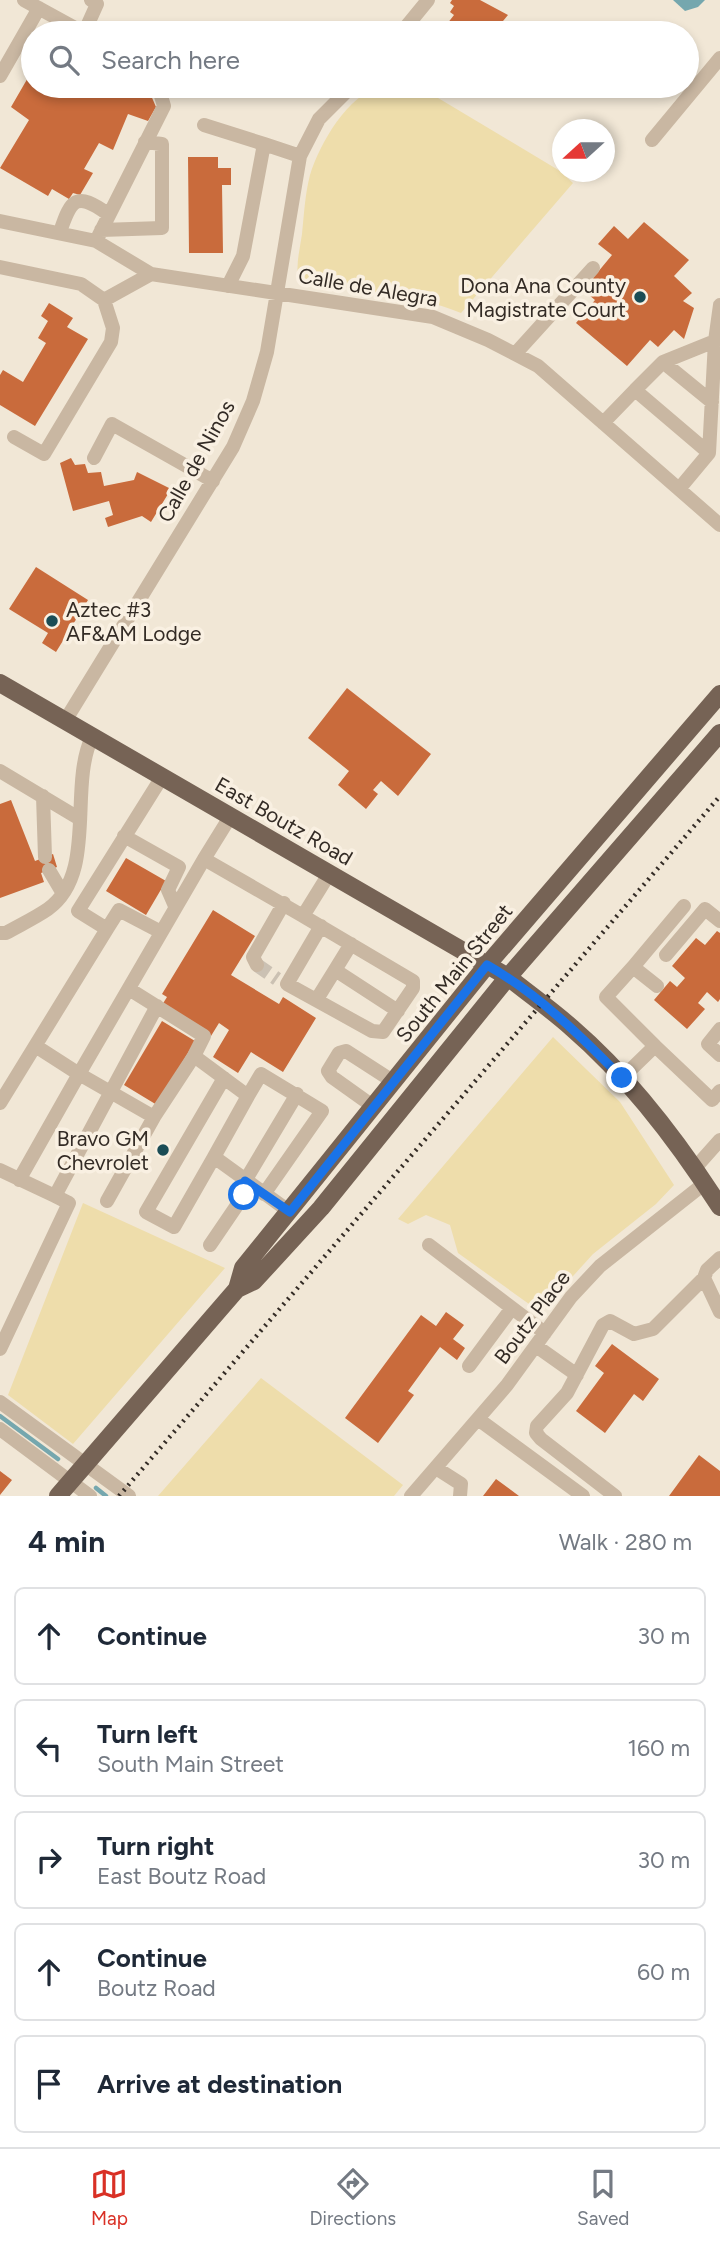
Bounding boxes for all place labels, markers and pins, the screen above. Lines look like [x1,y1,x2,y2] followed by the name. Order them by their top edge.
[460,273,626,322] place label: Dona Ana County Magistrate Court
[632,289,648,305] marker: Dona Ana County Magistrate Court
[66,597,202,646] place label: Aztec #3 AF&AM Lodge
[44,613,60,629] marker: Aztec #3 AF&AM Lodge
[57,1126,149,1175] place label: Bravo GM Chevrolet
[155,1142,171,1158] marker: Bravo GM Chevrolet

